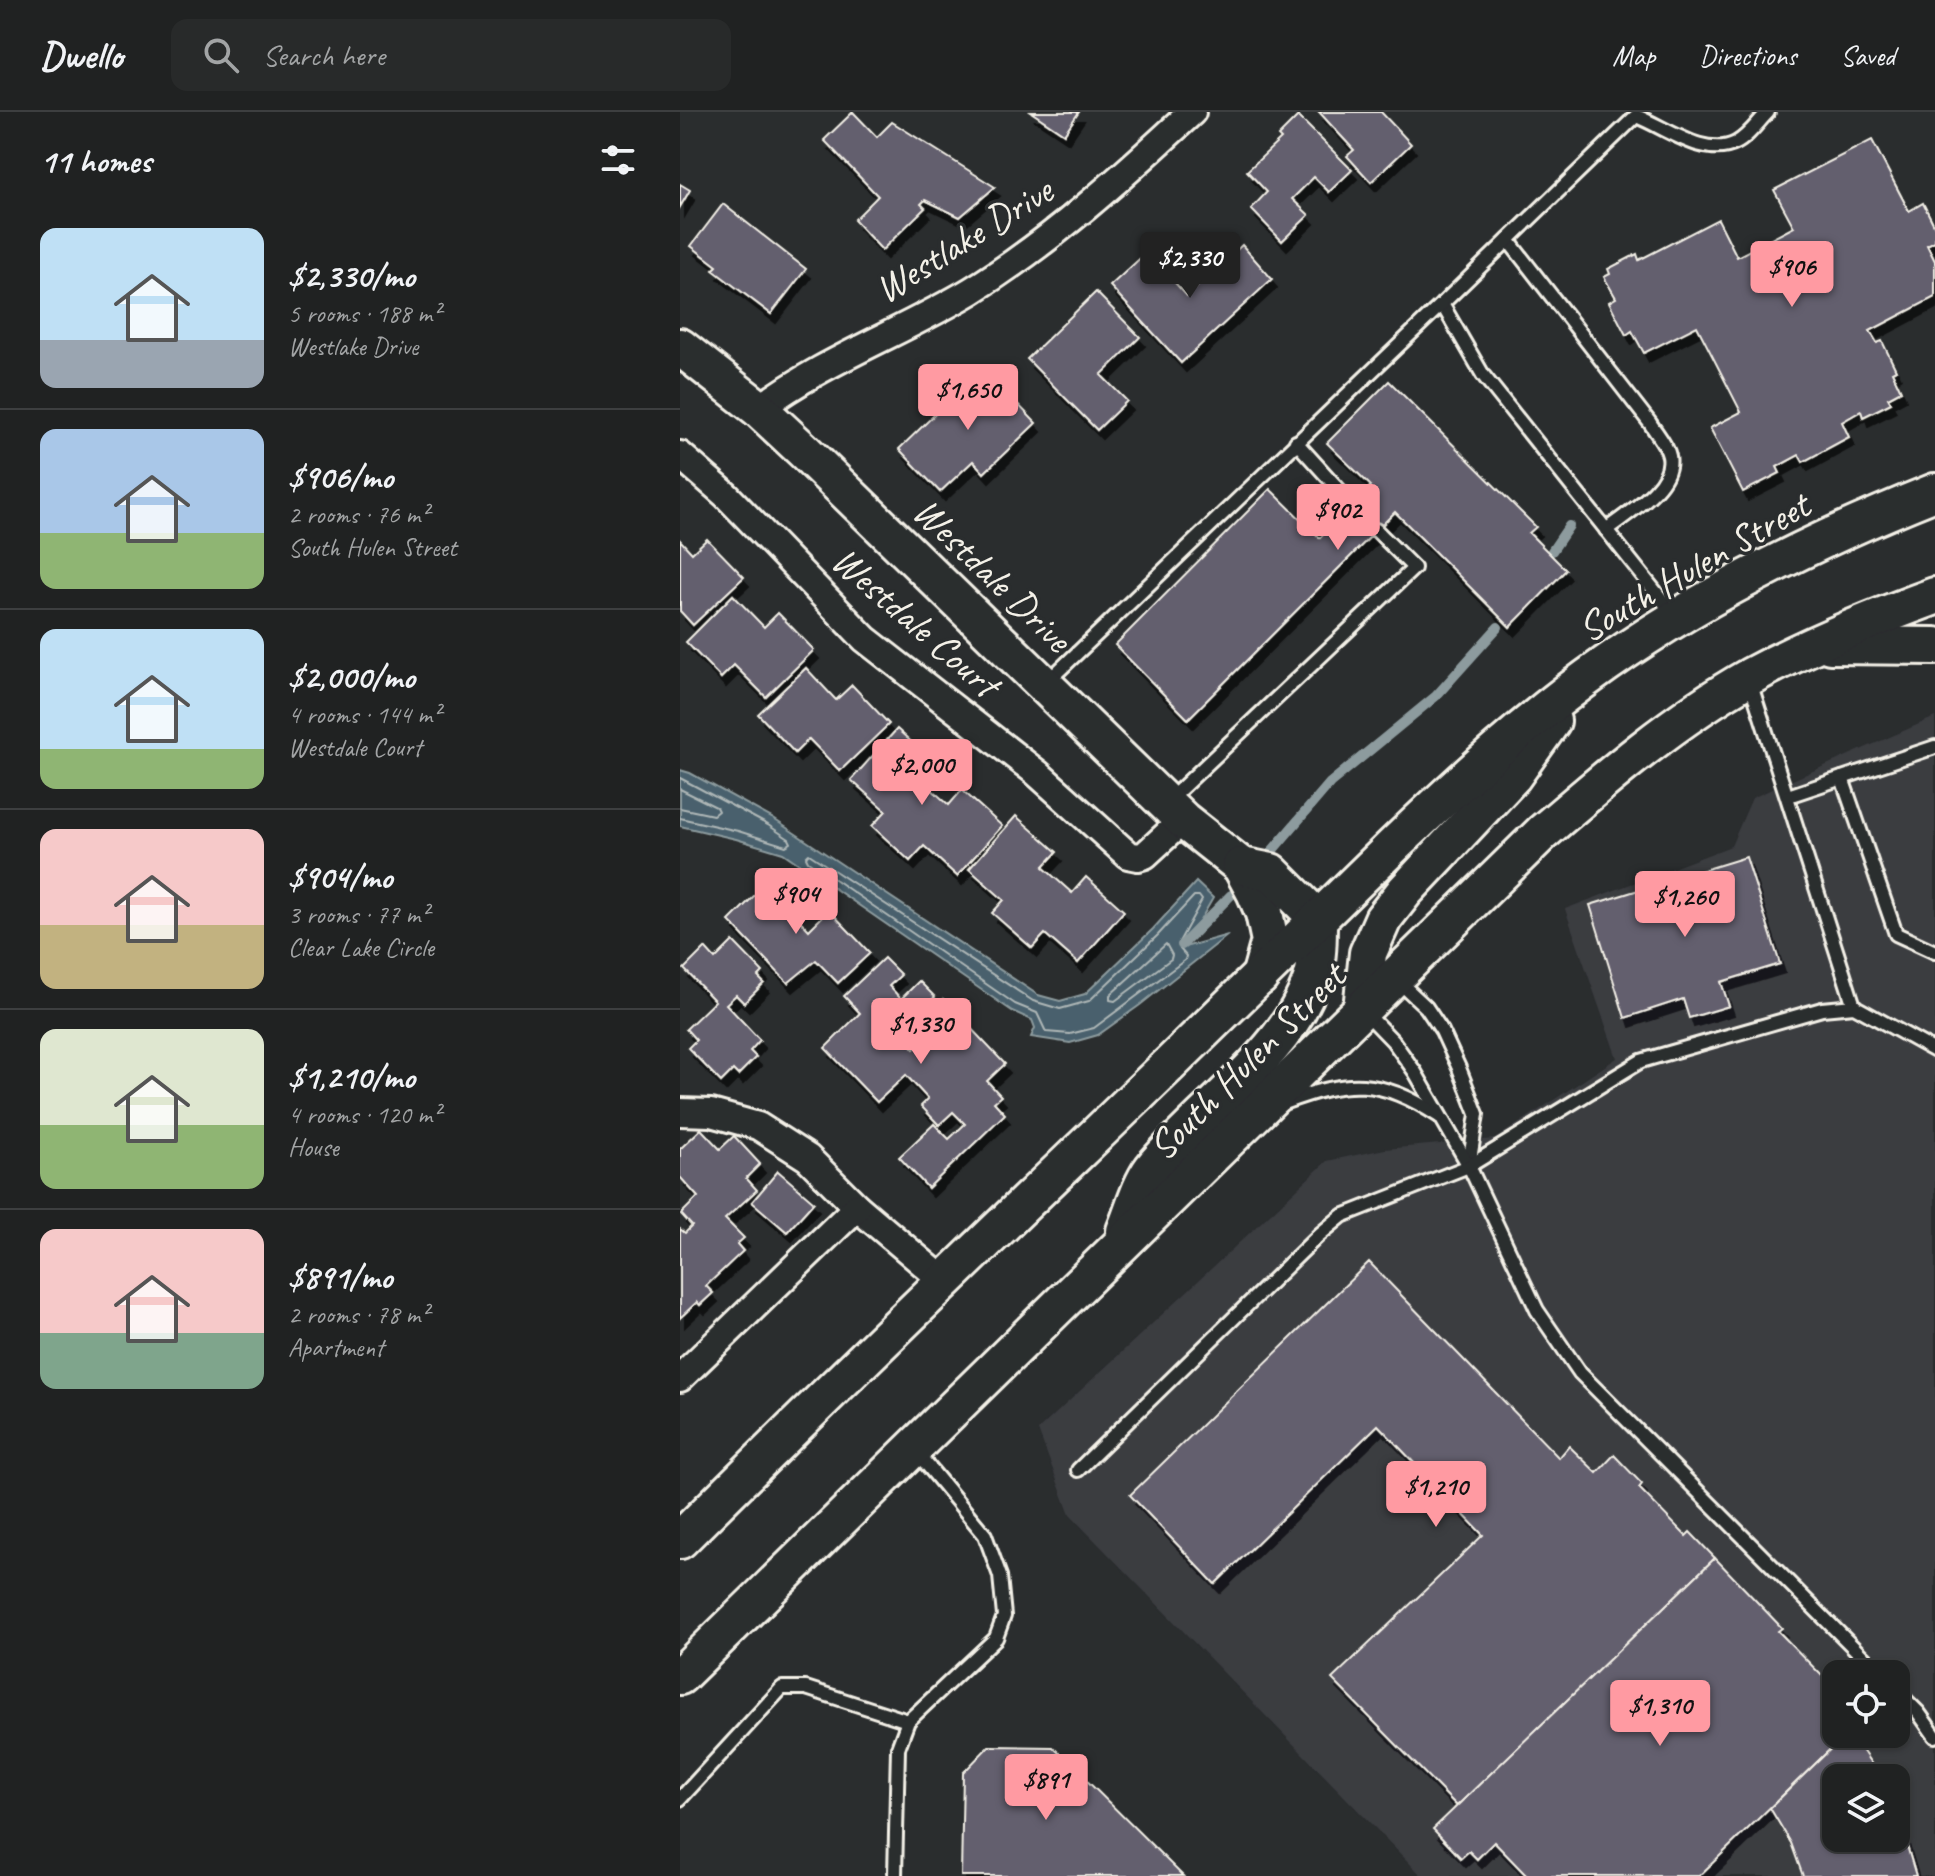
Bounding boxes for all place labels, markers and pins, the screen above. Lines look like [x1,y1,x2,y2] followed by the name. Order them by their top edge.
[1125,232,1255,300] pin: $2,330
[1745,241,1839,309] pin: $906
[903,364,1033,432] pin: $1,650
[1291,484,1385,552] pin: $902
[857,739,987,807] pin: $2,000
[749,868,843,936] pin: $904
[1620,871,1750,939] pin: $1,260
[856,998,986,1066] pin: $1,330
[1371,1461,1501,1529] pin: $1,210
[1595,1680,1725,1748] pin: $1,310
[999,1754,1093,1822] pin: $891

